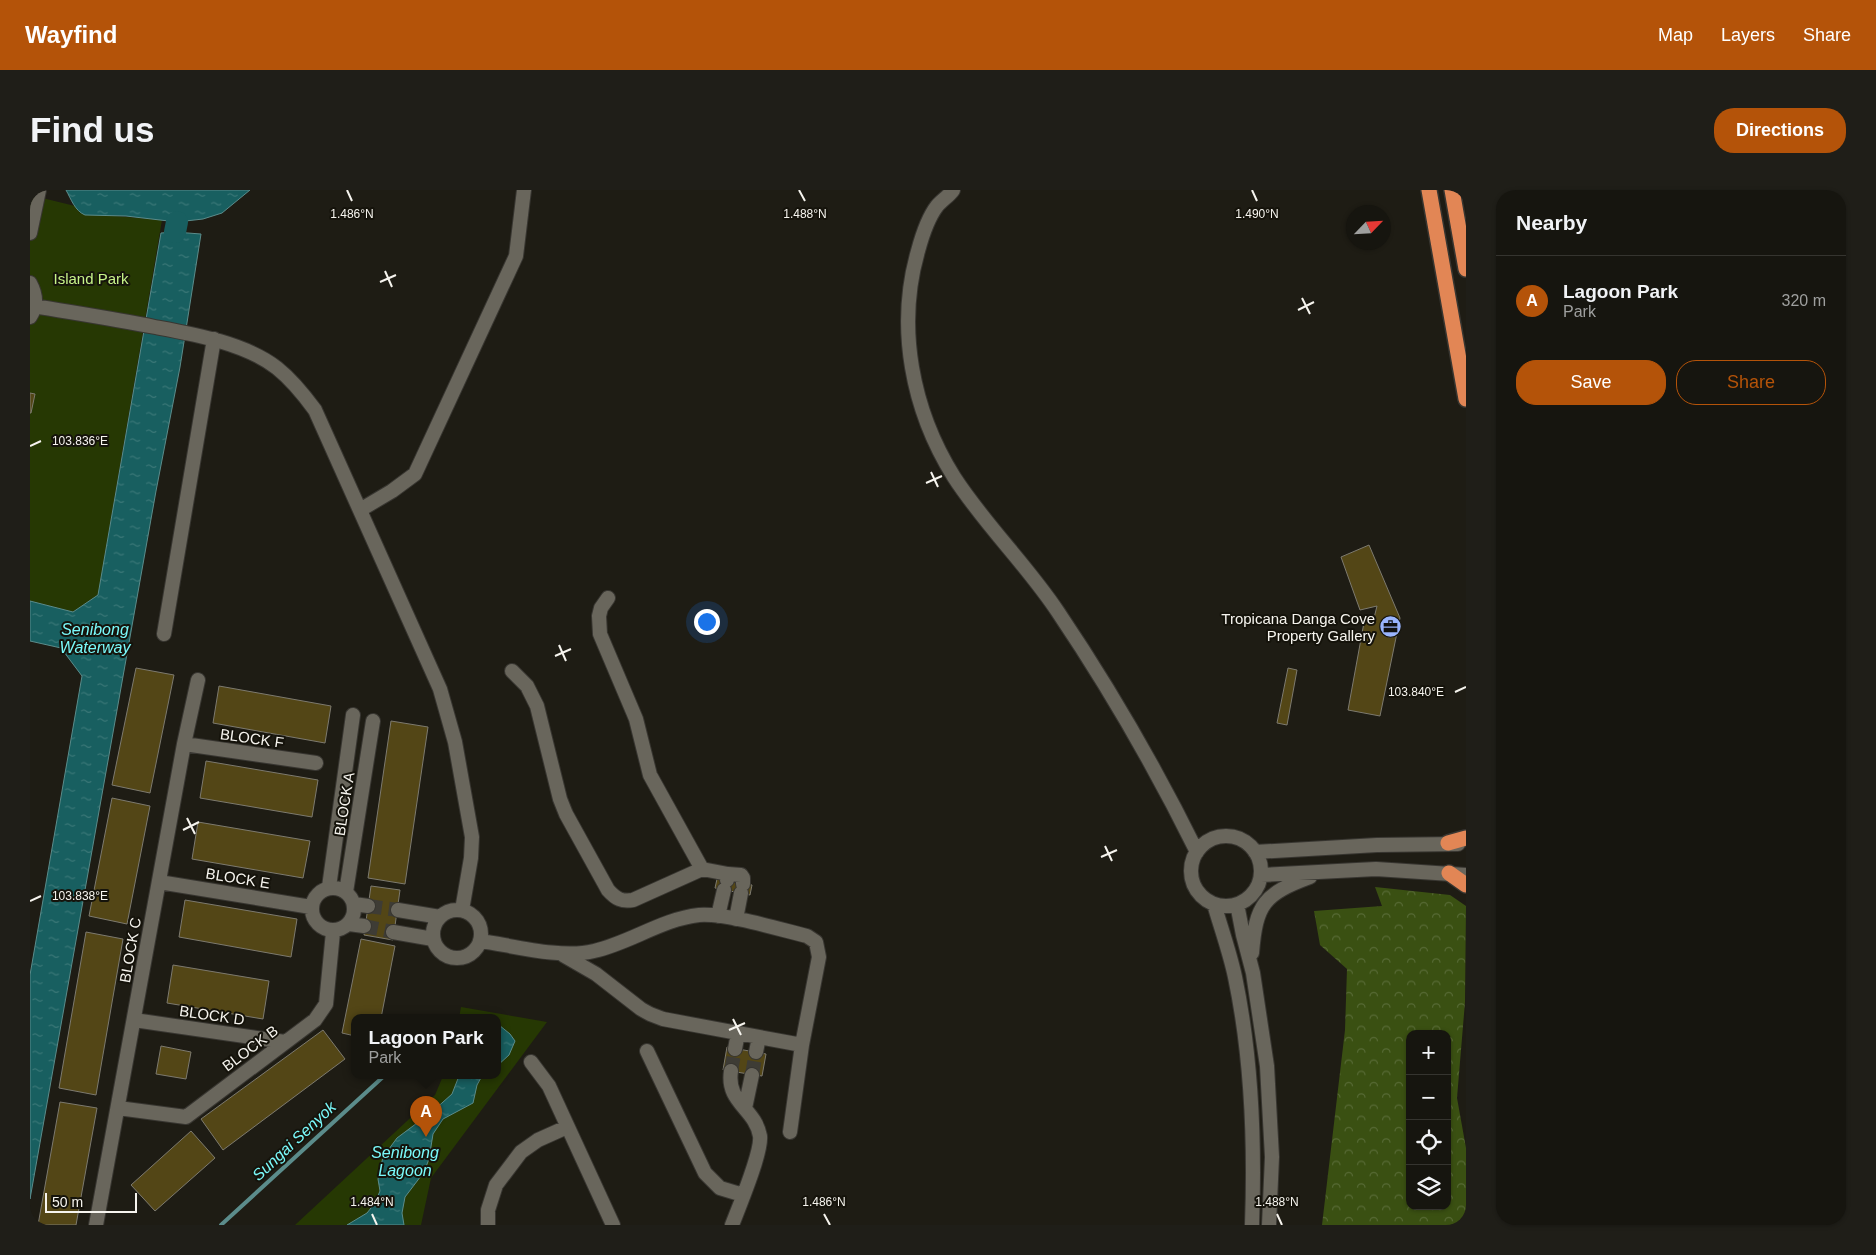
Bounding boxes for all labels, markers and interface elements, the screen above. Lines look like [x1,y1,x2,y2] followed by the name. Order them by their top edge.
[25,21,117,48] text: Wayfind
[1658,25,1693,45] text: Map
[1721,25,1775,45] text: Layers
[1803,25,1851,45] text: Share
[1714,108,1846,153] button: Directions
[30,110,154,149] text: Find us
[1346,205,1391,250] north arrow
[330,207,374,221] text: 1.486°N
[783,207,827,221] text: 1.488°N
[1235,207,1279,221] text: 1.490°N
[1516,211,1587,234] text: Nearby
[53,270,129,287] park label: Island Park
[1563,281,1678,302] text: Lagoon Park
[1526,292,1538,309] text: A
[1782,292,1826,309] text: 320 m
[1563,303,1596,320] text: Park
[1516,360,1666,405] button: Save
[1676,360,1826,405] button: Share
[52,434,108,448] text: 103.836°E
[694,609,720,635] your location
[1221,610,1375,644] place label: Tropicana Danga Cove Property Gallery
[1379,615,1403,639] office icon: Tropicana Danga Cove Property Gallery
[60,621,131,656] water label: Senibong Waterway
[1388,685,1444,699] text: 103.840°E
[219,725,285,751] street label: BLOCK F
[331,771,357,837] street label: BLOCK A
[205,865,271,891] street label: BLOCK E
[52,889,108,903] text: 103.838°E
[116,916,144,984] street label: BLOCK C
[178,1002,246,1028] street label: BLOCK D
[351,1014,501,1079] popup
[219,1022,281,1074] street label: BLOCK B
[368,1027,484,1048] text: Lagoon Park
[1406,1030,1451,1210] map controls
[1406,1030,1451,1075] button: +
[368,1049,401,1066] text: Park
[1406,1075,1451,1120] button: −
[410,1096,442,1137] pin: A
[249,1097,340,1184] water label: Sungai Senyok
[1406,1120,1451,1165] button: locate
[371,1144,439,1179] water label: Senibong Lagoon
[1406,1165,1451,1210] button: layers
[45,1190,138,1213] scale bar
[52,1194,83,1210] text: 50 m
[350,1195,394,1209] text: 1.484°N
[802,1195,846,1209] text: 1.486°N
[1255,1195,1299,1209] text: 1.488°N

